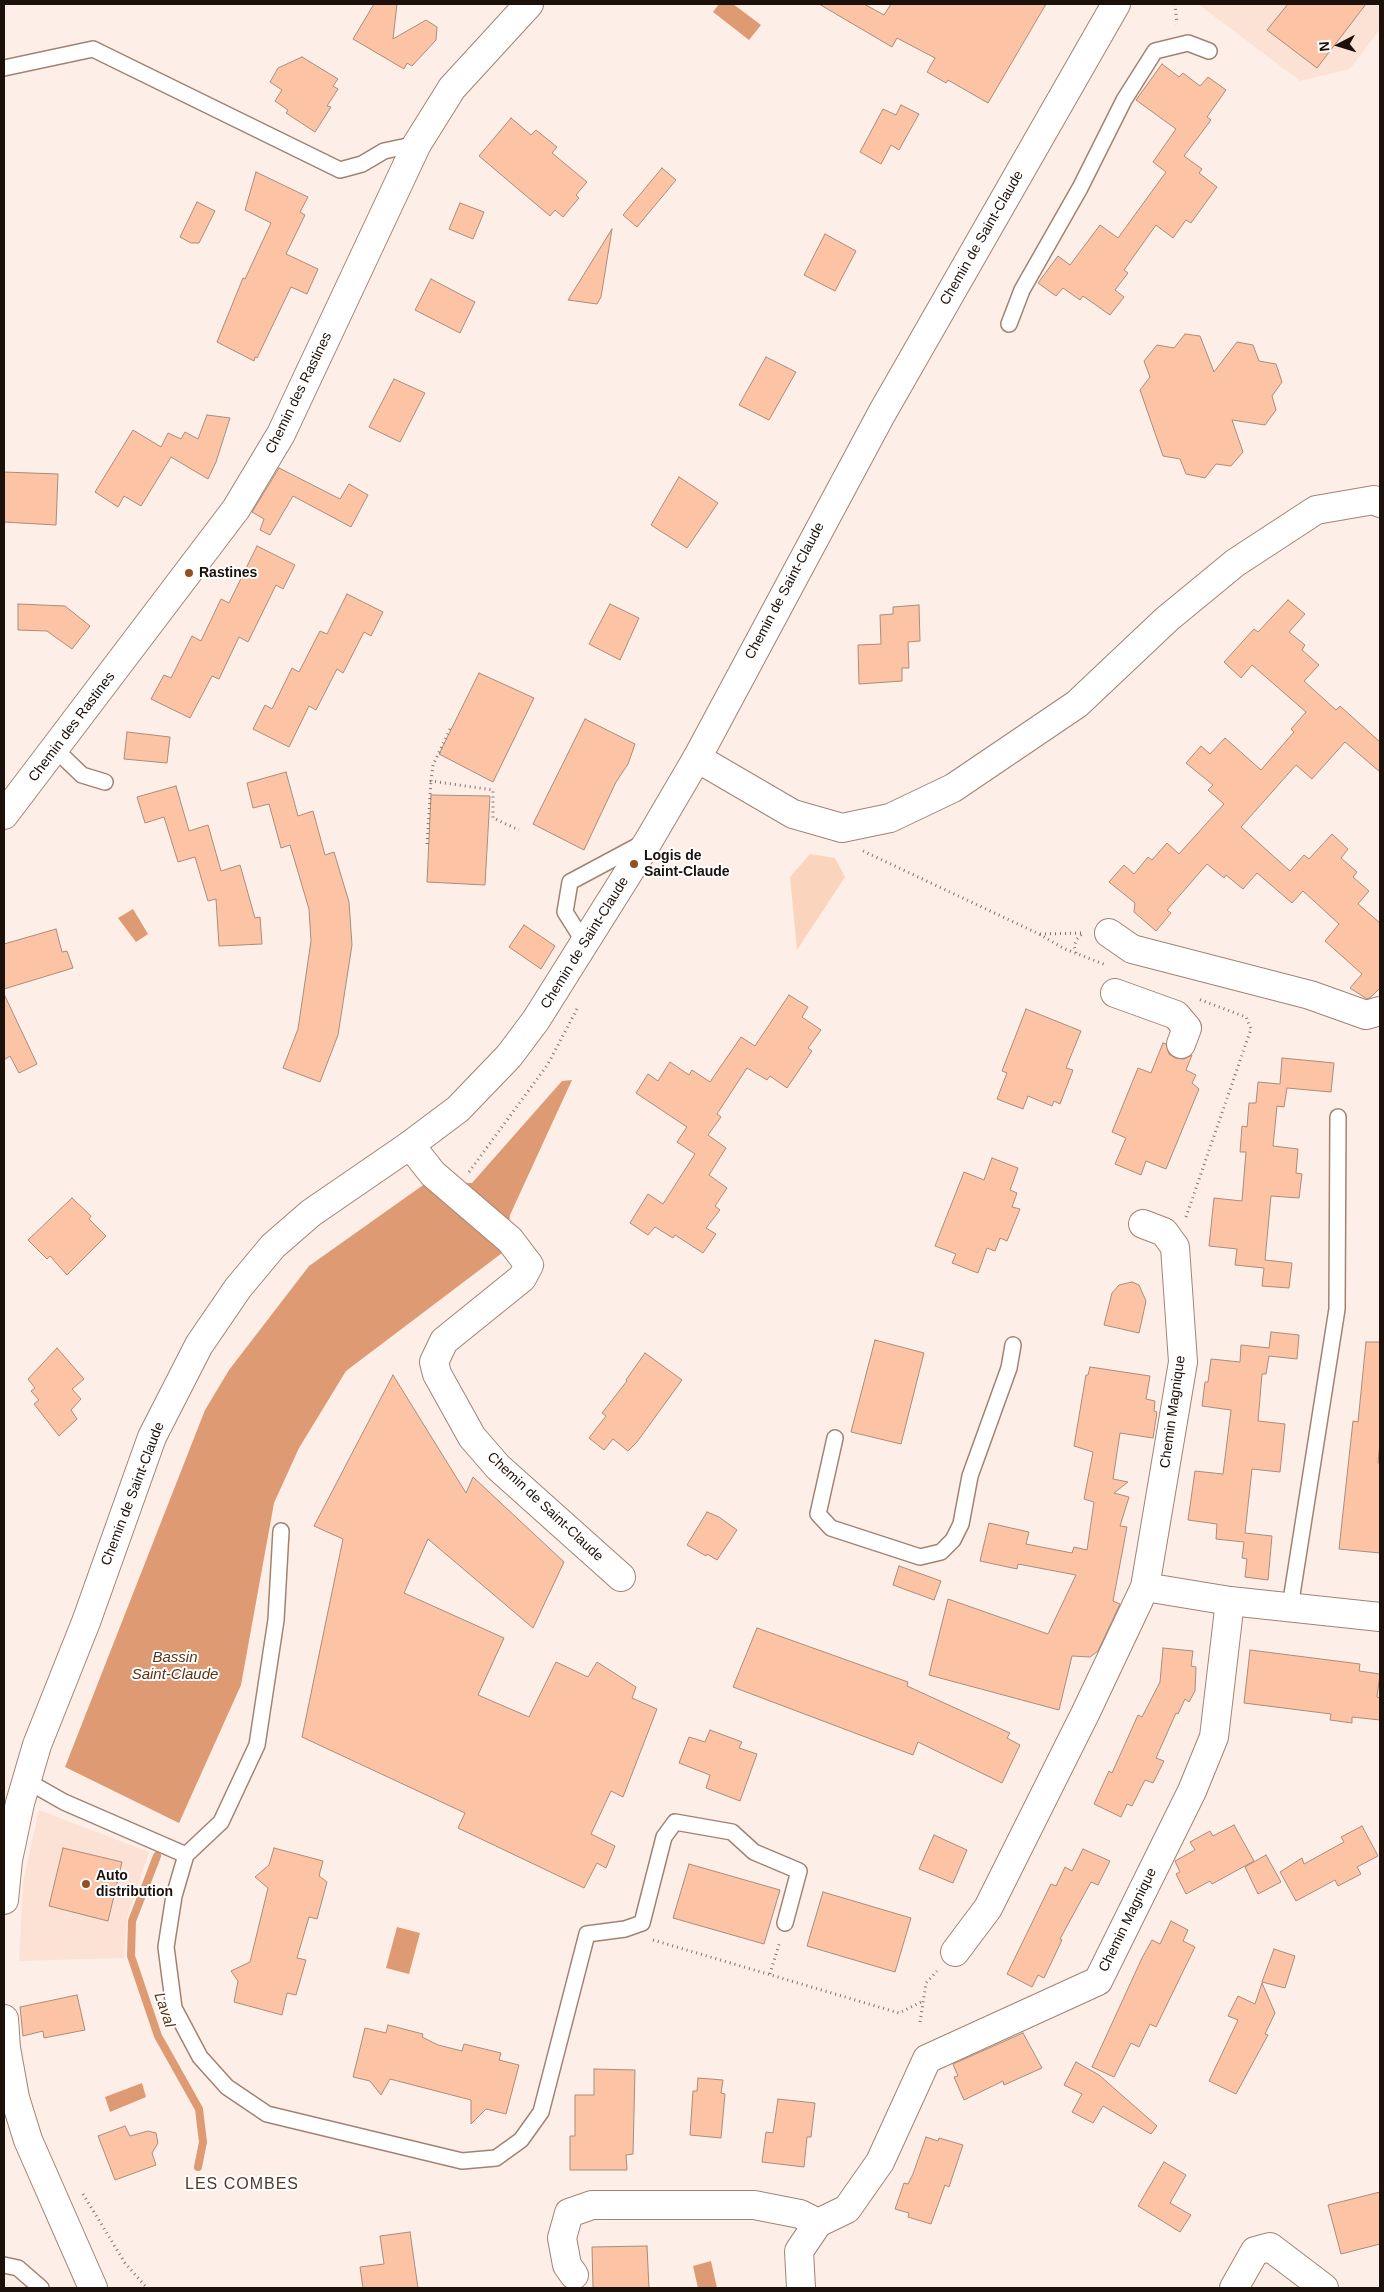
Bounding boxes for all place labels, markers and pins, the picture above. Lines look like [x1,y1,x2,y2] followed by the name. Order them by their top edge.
[199,565,257,581] place label: Rastines
[183,567,195,579] marker: Rastines
[644,848,730,880] place label: Logis de Saint-Claude
[628,858,640,870] marker: Logis de Saint-Claude
[96,1868,173,1900] place label: Auto distribution
[80,1878,92,1890] marker: Auto distribution

